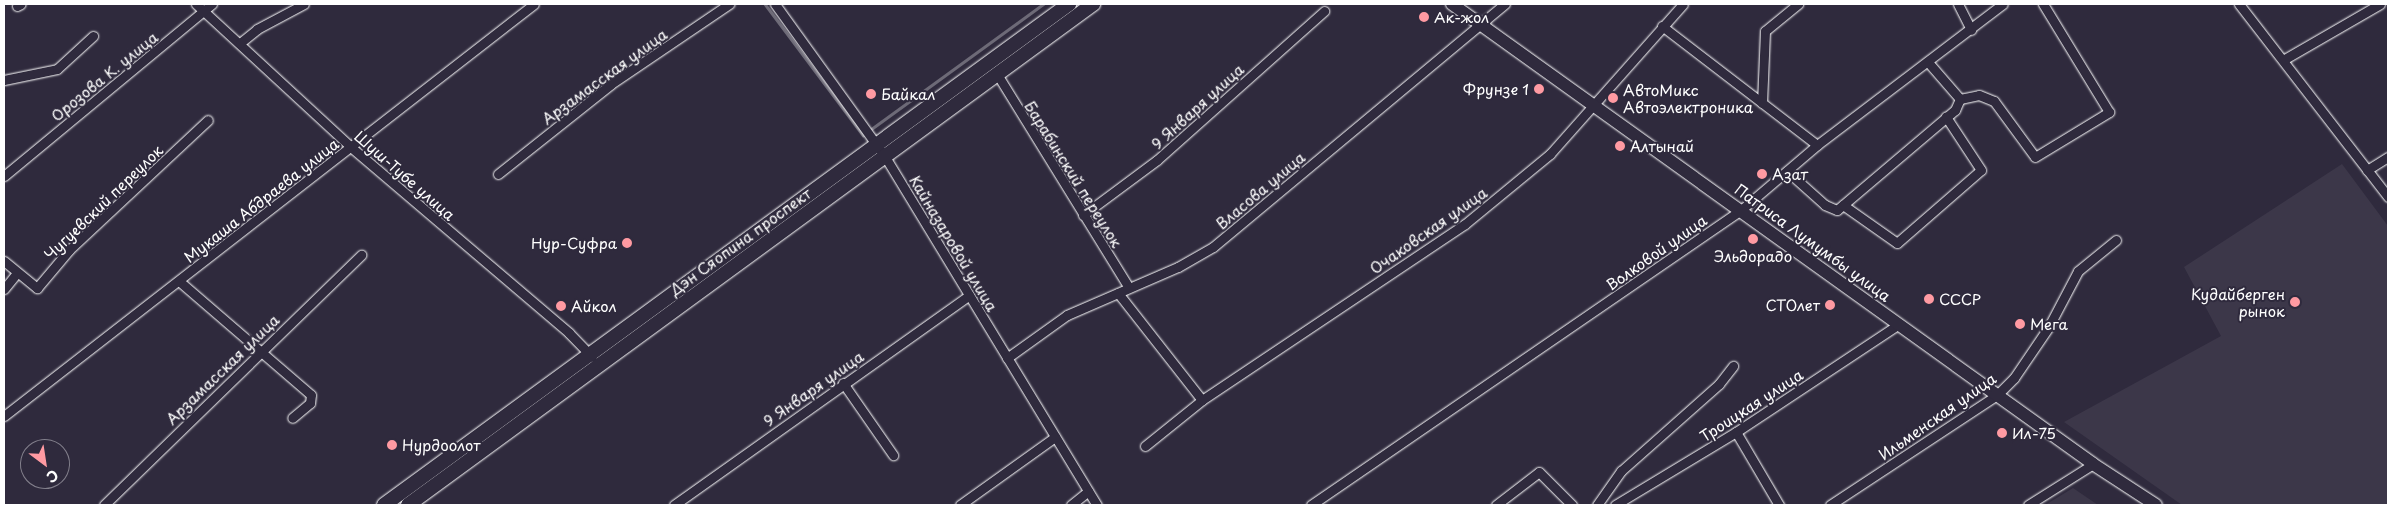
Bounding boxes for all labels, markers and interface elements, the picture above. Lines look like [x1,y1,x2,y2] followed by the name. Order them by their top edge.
[1434,8,1489,26] place label: Ак-жол
[1418,11,1430,23] marker: Ак-жол
[538,24,670,128] street label: Арзамасская улица
[47,27,161,125] street label: Орозова К. улица
[1147,60,1247,152] street label: 9 Января улица
[1462,80,1529,98] place label: Фрунзе 1
[1623,80,1753,115] place label: АвтоМикс Автоэлектроника
[1533,83,1545,95] marker: Фрунзе 1
[881,85,935,103] place label: Байкал
[865,88,877,100] marker: Байкал
[1607,92,1619,104] marker: АвтоМикс Автоэлектроника
[1022,98,1126,250] street label: Барабинский переулок
[351,126,459,224] street label: Шуш-Тубе улица
[180,134,342,266] street label: Мукаша Абдраева улица
[1630,137,1694,155] place label: Алтынай
[1614,140,1626,152] marker: Алтынай
[40,141,166,263] street label: Чугуевский переулок
[1212,147,1308,233] street label: Власова улица
[1772,165,1808,183] place label: Азат
[1756,168,1768,180] marker: Азат
[906,172,1002,314] street label: Кайназаровой улица
[1731,179,1895,305] street label: Патриса Лумумбы улица
[666,183,814,299] street label: Дэн Сяопина проспект
[1366,183,1490,277] street label: Очаковская улица
[1602,210,1710,294] street label: Волковой улица
[1747,233,1759,245] marker: Эльдорадо
[531,234,617,252] place label: Нур-Суфра
[621,237,633,249] marker: Нур-Суфра
[1714,247,1792,265] place label: Эльдорадо
[2191,284,2285,319] place label: Кудайберген рынок
[1939,290,1981,308] place label: СССР
[1923,293,1935,305] marker: СССР
[1766,296,1820,314] place label: СТОлет
[2289,296,2301,308] marker: Кудайберген рынок
[571,297,616,315] place label: Айкол
[1824,299,1836,311] marker: СТОлет
[555,300,567,312] marker: Айкол
[161,310,283,428] street label: Арзамасская улица
[2030,315,2068,333] place label: Мега
[2014,318,2026,330] marker: Мега
[759,347,867,429] street label: 9 Января улица
[1696,365,1806,445] street label: Троицкая улица
[1875,369,1999,463] street label: Ильменская улица
[2012,424,2056,442] place label: Ил-75
[1996,427,2008,439] marker: Ил-75
[402,436,481,454] place label: Нурдоолот
[20,439,70,489] north arrow
[386,439,398,451] marker: Нурдоолот
[43,465,62,488] text: С

